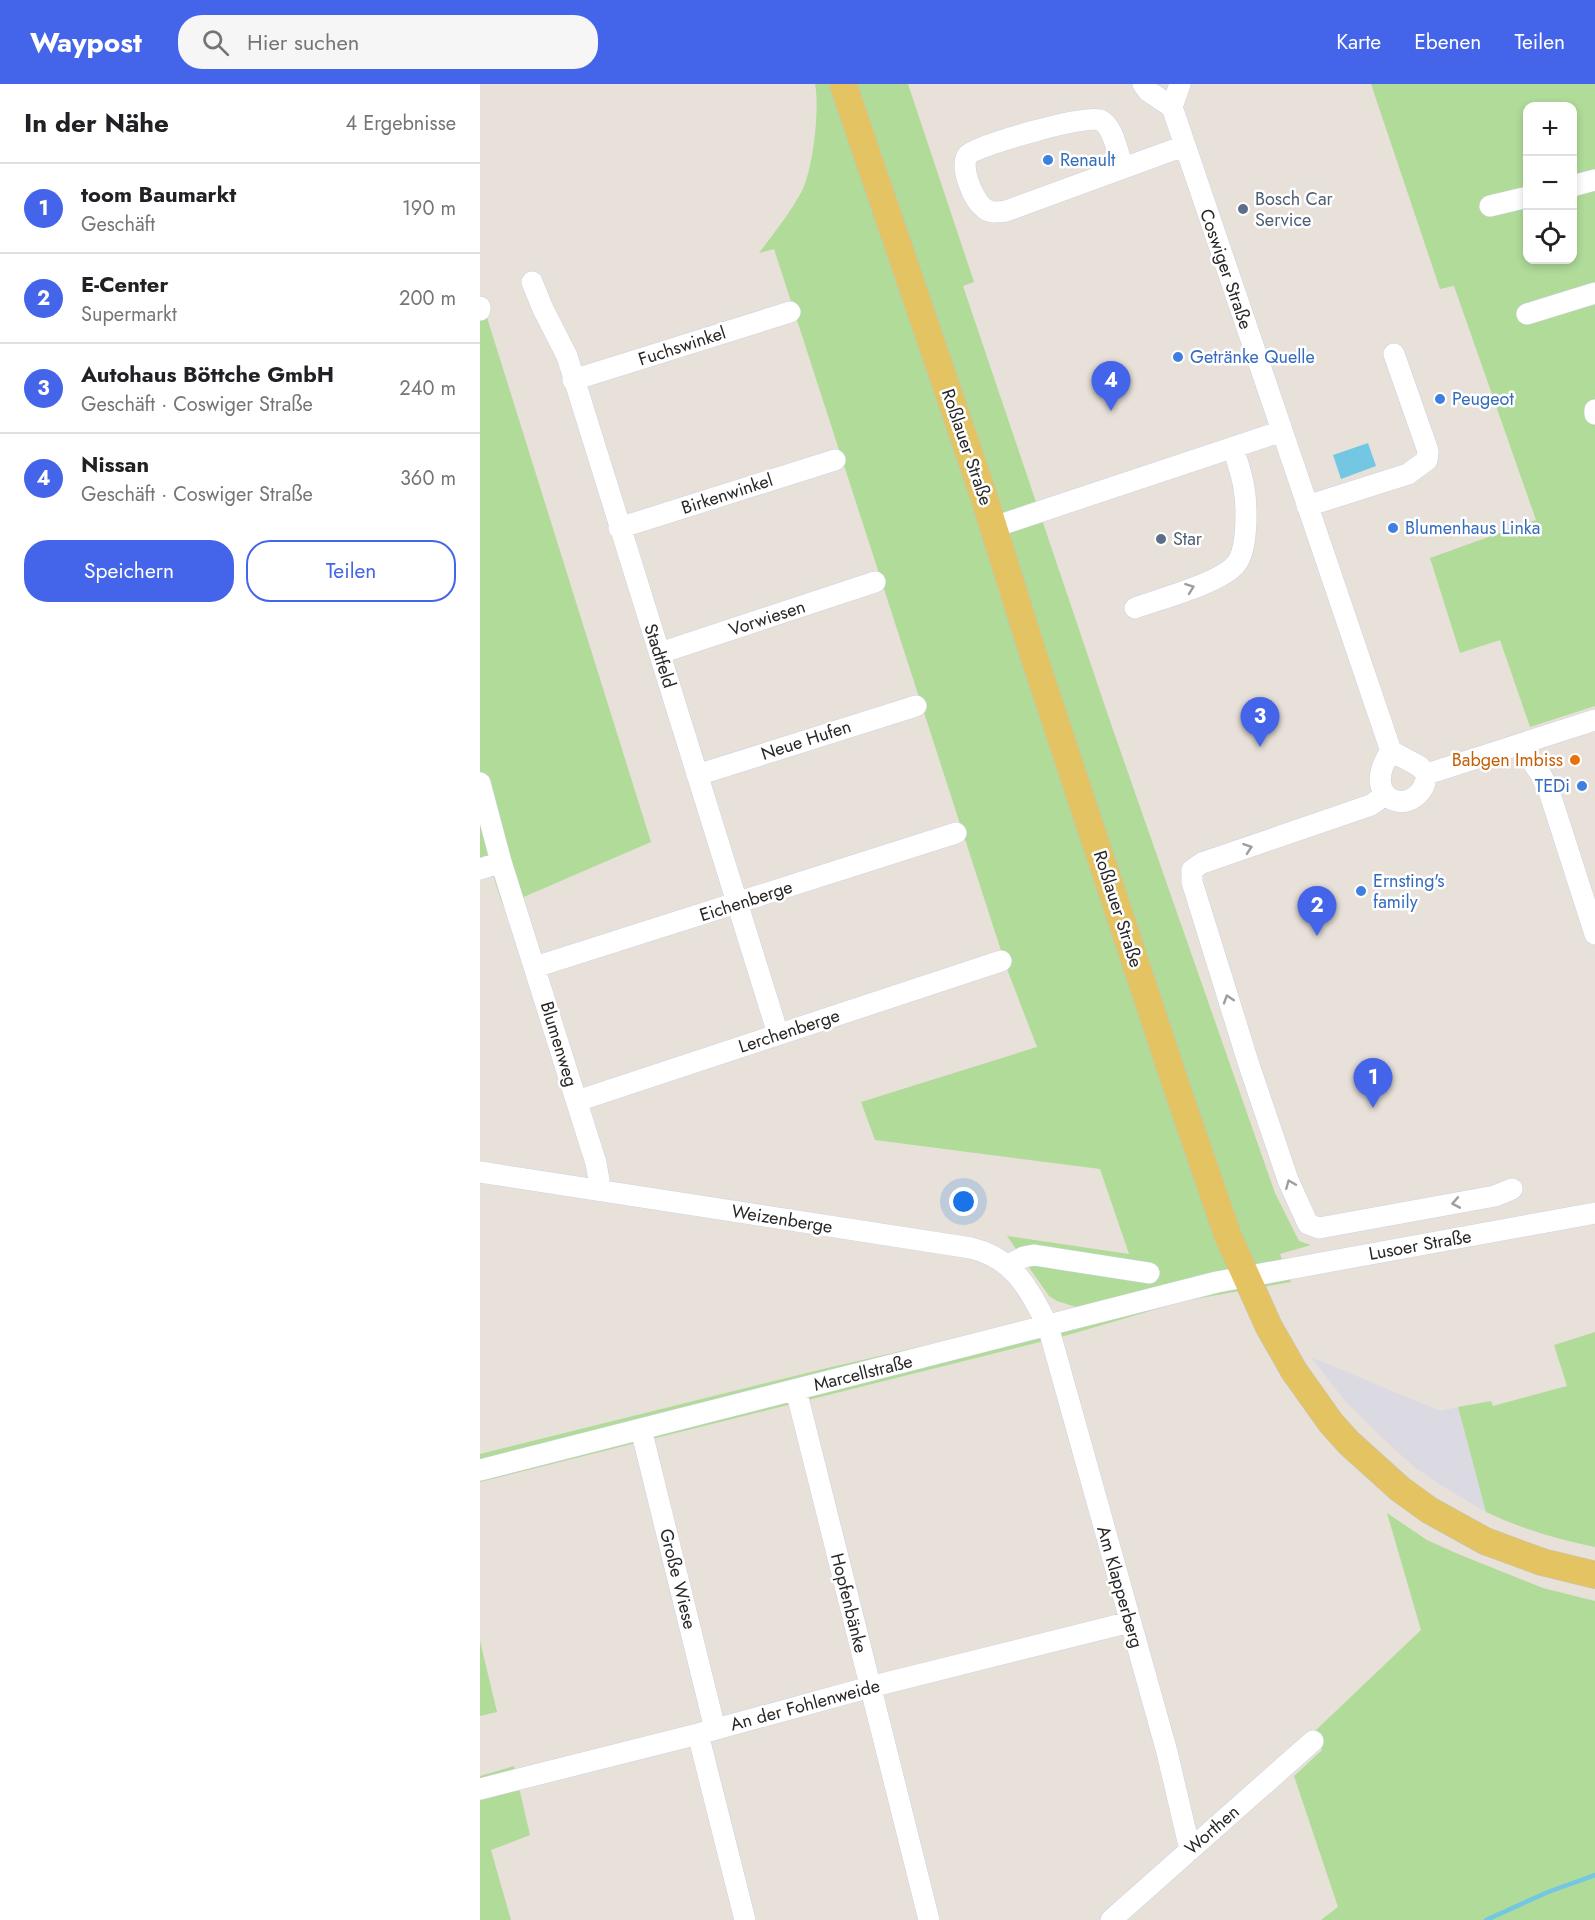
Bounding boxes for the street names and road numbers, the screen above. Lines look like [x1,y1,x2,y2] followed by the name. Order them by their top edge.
[1193,205,1259,333] street label: Coswiger Straße
[635,320,729,372] street label: Fuchswinkel
[935,385,999,509] street label: Roßlauer Straße
[678,467,776,521] street label: Birkenwinkel
[725,593,809,643] street label: Vorwiesen
[637,620,683,692] street label: Stadtfeld
[758,713,854,767] street label: Neue Hufen
[1087,847,1149,971] street label: Roßlauer Straße
[696,874,796,928] street label: Eichenberge
[534,998,584,1090] street label: Blumenweg
[735,1002,843,1060] street label: Lerchenberge
[730,1198,834,1240] street label: Weizenberge
[1367,1223,1473,1267] street label: Lusoer Straße
[811,1348,915,1398] street label: Marcellstraße
[1090,1523,1150,1651] street label: Am Klapperberg
[653,1526,703,1632] street label: Große Wiese
[824,1550,874,1656] street label: Hopfenbänke
[727,1673,883,1737] street label: An der Fohlenweide
[1179,1799,1245,1861] street label: Worthen

